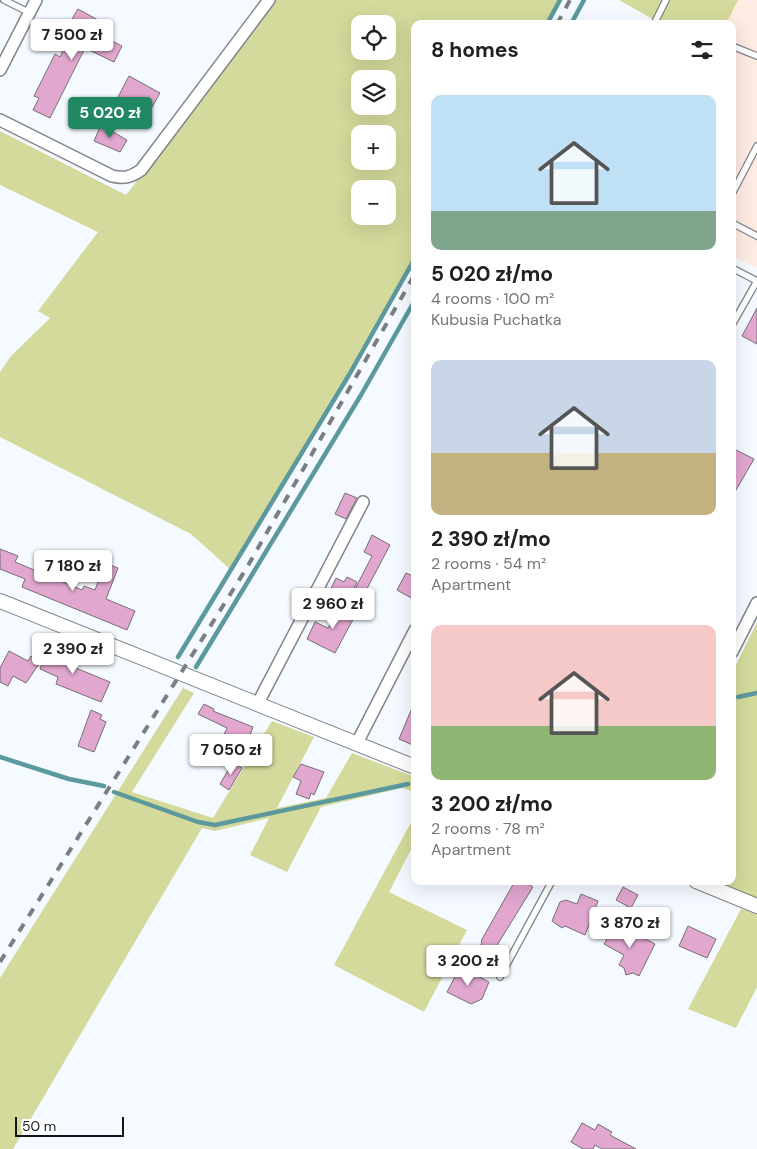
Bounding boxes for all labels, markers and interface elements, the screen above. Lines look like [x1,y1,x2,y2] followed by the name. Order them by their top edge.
[351,15,396,225] map controls
[351,15,396,60] button: locate
[20,18,124,61] pin: 7 500 zł
[41,24,103,45] text: 7 500 zł
[431,36,519,64] text: 8 homes
[688,36,716,64] icon: filters
[351,70,396,115] button: layers
[58,96,162,139] pin: 5 020 zł
[79,102,141,123] text: 5 020 zł
[351,125,396,170] button: +
[529,128,619,218] icon: home
[351,180,396,225] button: −
[431,260,553,288] text: 5 020 zł/mo
[431,288,554,309] text: 4 rooms · 100 m²
[431,309,562,330] text: Kubusia Puchatka
[529,393,619,483] icon: home
[431,525,551,553] text: 2 390 zł/mo
[21,550,125,592] pin: 7 180 zł
[431,553,546,574] text: 2 rooms · 54 m²
[45,555,101,576] text: 7 180 zł
[431,574,511,595] text: Apartment
[281,588,385,630] pin: 2 960 zł
[303,593,363,614] text: 2 960 zł
[21,632,125,675] pin: 2 390 zł
[43,638,103,659] text: 2 390 zł
[529,658,619,748] icon: home
[179,734,283,776] pin: 7 050 zł
[200,739,262,760] text: 7 050 zł
[431,790,553,818] text: 3 200 zł/mo
[431,818,545,839] text: 2 rooms · 78 m²
[431,839,511,860] text: Apartment
[578,906,682,949] pin: 3 870 zł
[600,912,660,933] text: 3 870 zł
[416,944,520,987] pin: 3 200 zł
[437,950,499,971] text: 3 200 zł
[15,1114,124,1137] scale bar
[22,1117,56,1135] text: 50 m

